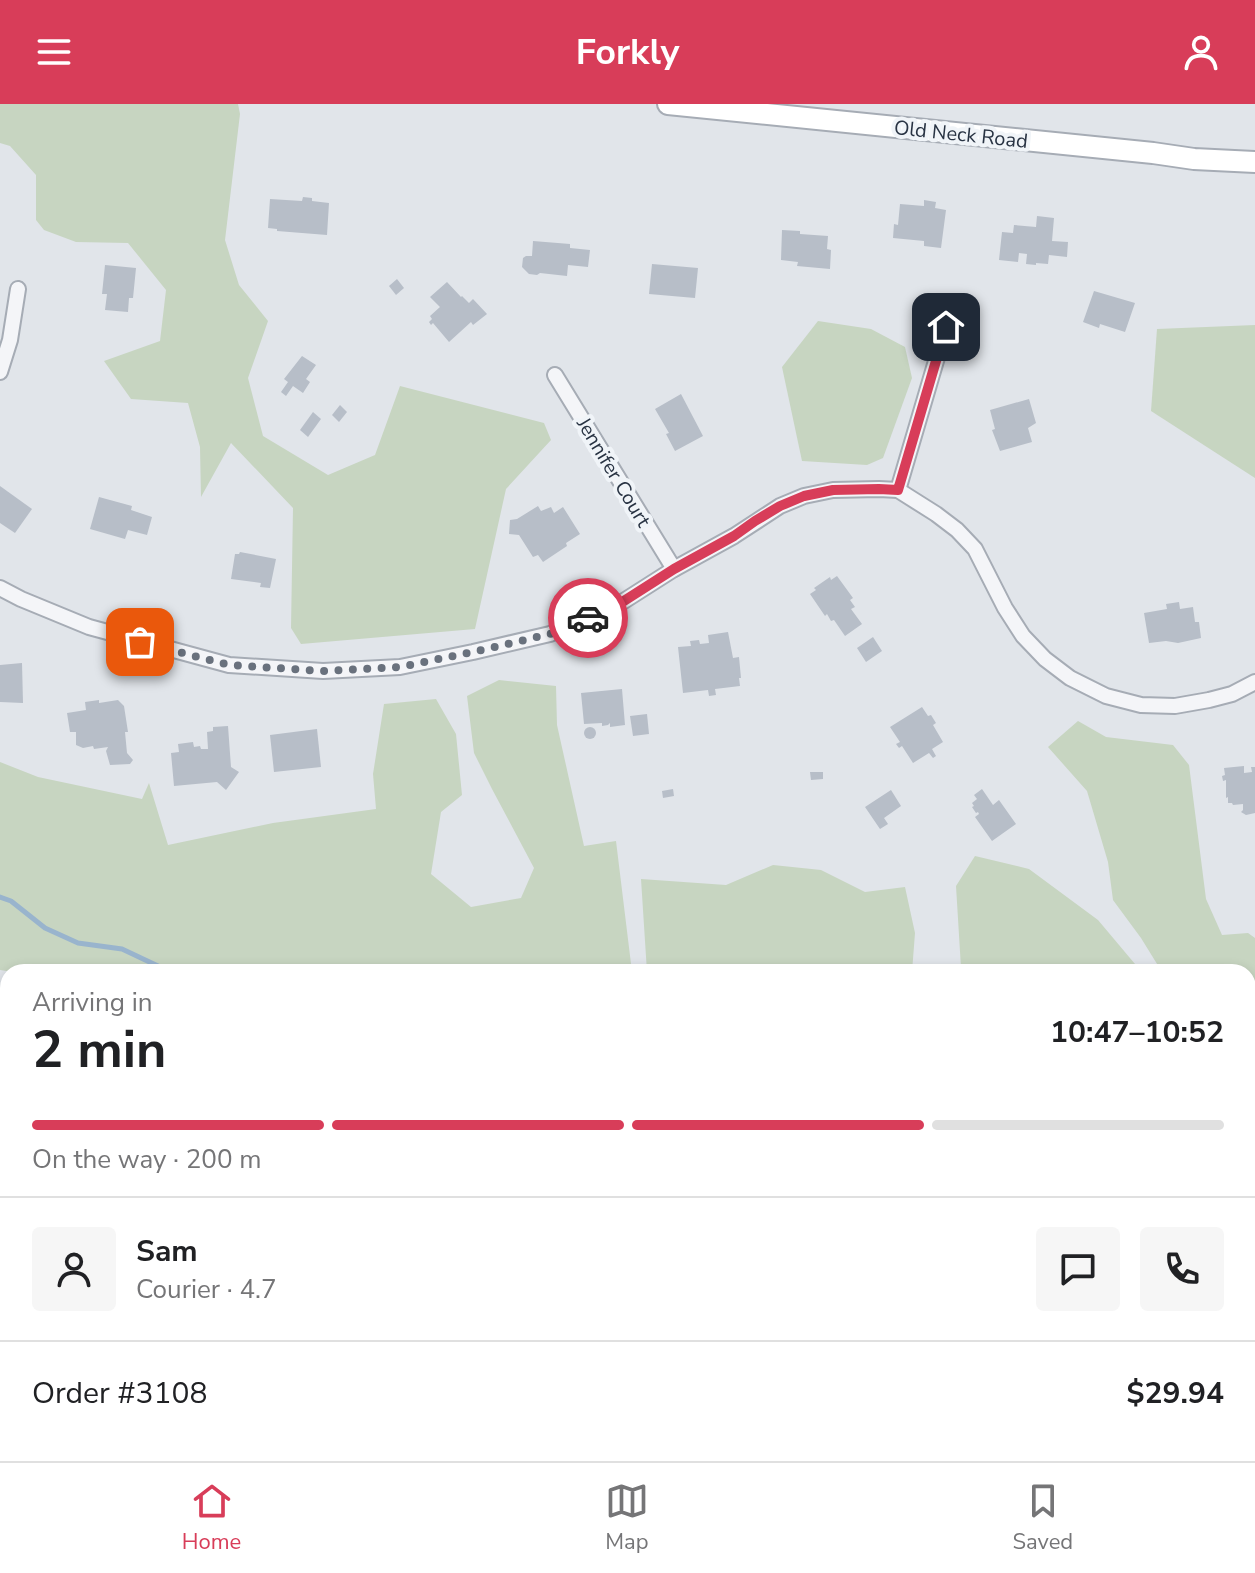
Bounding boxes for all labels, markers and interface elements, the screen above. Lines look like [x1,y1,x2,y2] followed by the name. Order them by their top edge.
[576,28,679,77] text: Forkly
[32,30,76,74] icon: menu
[1179,30,1223,74] icon: person
[893,114,1029,155] street label: Old Neck Road
[912,293,980,361] pin
[924,305,968,349] icon: home
[570,411,657,533] street label: Jennifer Court
[548,578,628,658] courier
[566,596,610,640] icon: car
[106,608,174,676] pin
[118,620,162,664] icon: bag
[32,985,153,1020] text: Arriving in
[1050,1012,1224,1053] text: 10:47–10:52
[32,1014,167,1085] text: 2 min
[32,1142,261,1177] text: On the way · 200 m
[32,1227,116,1311] button: person
[1036,1227,1120,1311] button: chat
[1140,1227,1224,1311] button: phone
[136,1231,198,1272] text: Sam
[136,1272,277,1307] text: Courier · 4.7
[32,1373,207,1414] text: Order #3108
[1127,1373,1224,1414] text: $29.94
[182,1479,241,1557] tab: Home
[605,1479,649,1557] tab: Map
[1012,1479,1073,1557] tab: Saved

